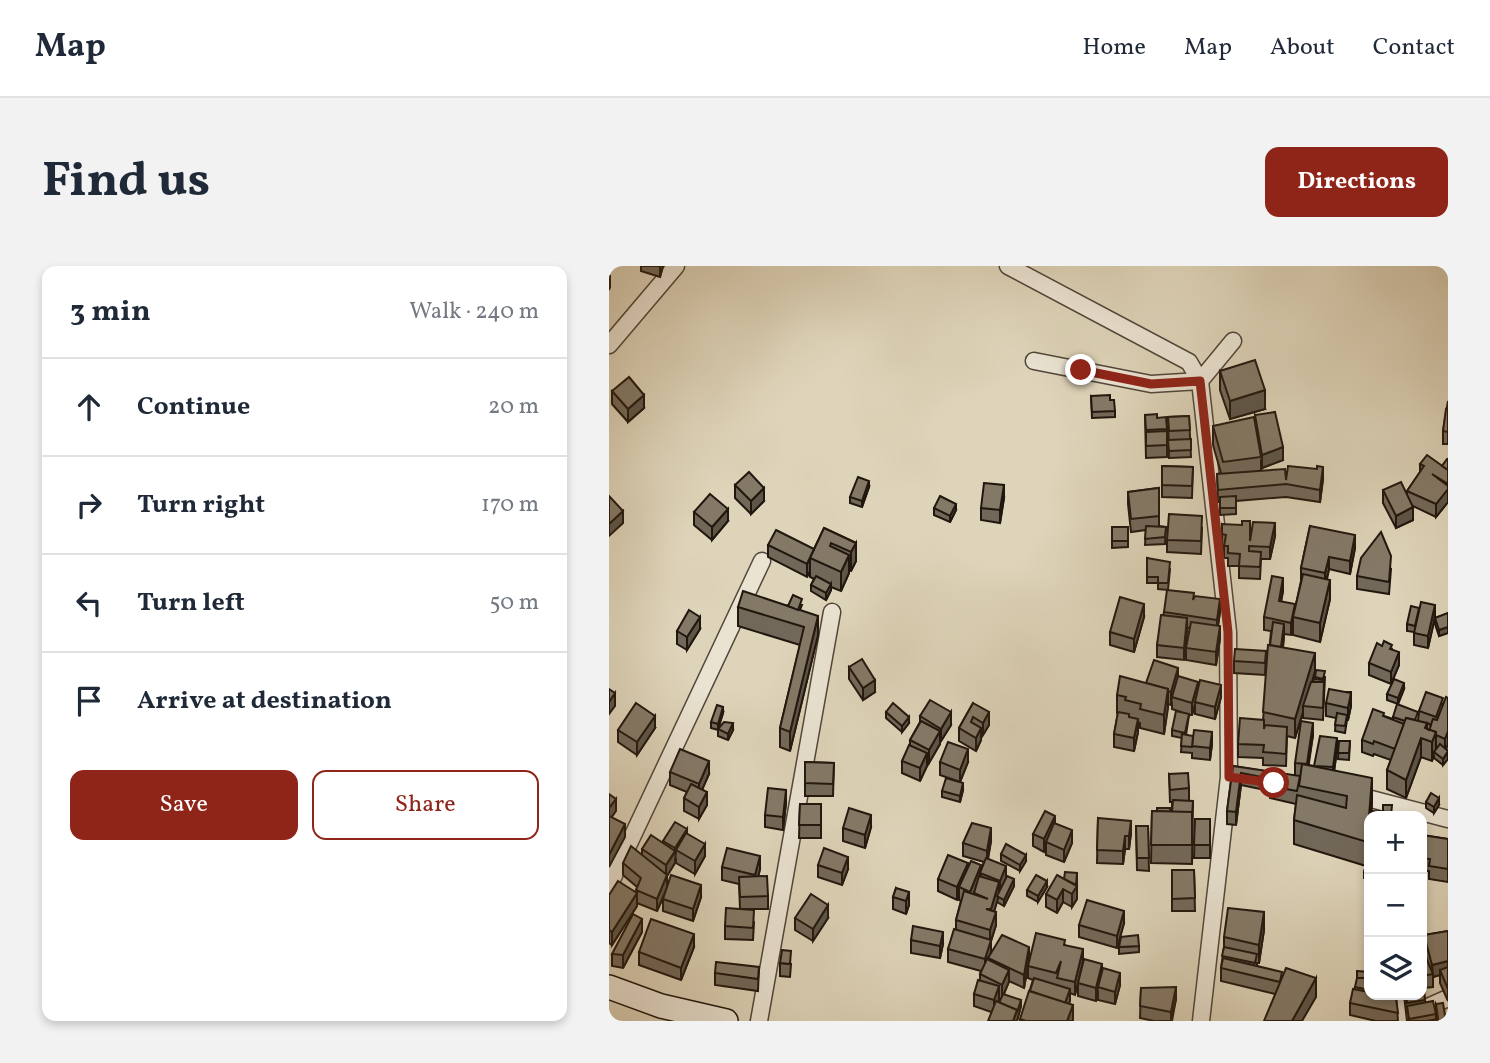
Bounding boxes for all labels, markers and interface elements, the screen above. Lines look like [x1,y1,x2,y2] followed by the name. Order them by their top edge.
[35,25,106,71] text: Map
[1082,31,1146,65] text: Home
[1184,31,1232,65] text: Map
[1270,31,1335,65] text: About
[1373,31,1455,65] text: Contact
[1265,147,1448,217] button: Directions
[42,148,210,217] text: Find us
[70,291,151,333] text: 3 min
[409,296,539,328] text: Walk · 240 m
[1065,354,1096,385] route end
[70,388,108,426] icon: ahead
[137,389,250,425] text: Continue
[488,391,539,423] text: 20 m
[70,486,108,524] icon: right
[137,487,265,523] text: Turn right
[481,489,539,521] text: 170 m
[70,584,108,622] icon: left
[137,585,245,621] text: Turn left
[490,587,539,619] text: 50 m
[70,682,108,720] icon: arrive
[137,683,392,719] text: Arrive at destination
[1258,767,1289,798] route start
[70,770,298,840] button: Save
[312,770,539,840] button: Share
[1364,811,1427,1000] map controls
[1364,811,1427,874] button: +
[1364,874,1427,937] button: −
[1364,937,1427,1000] button: layers

